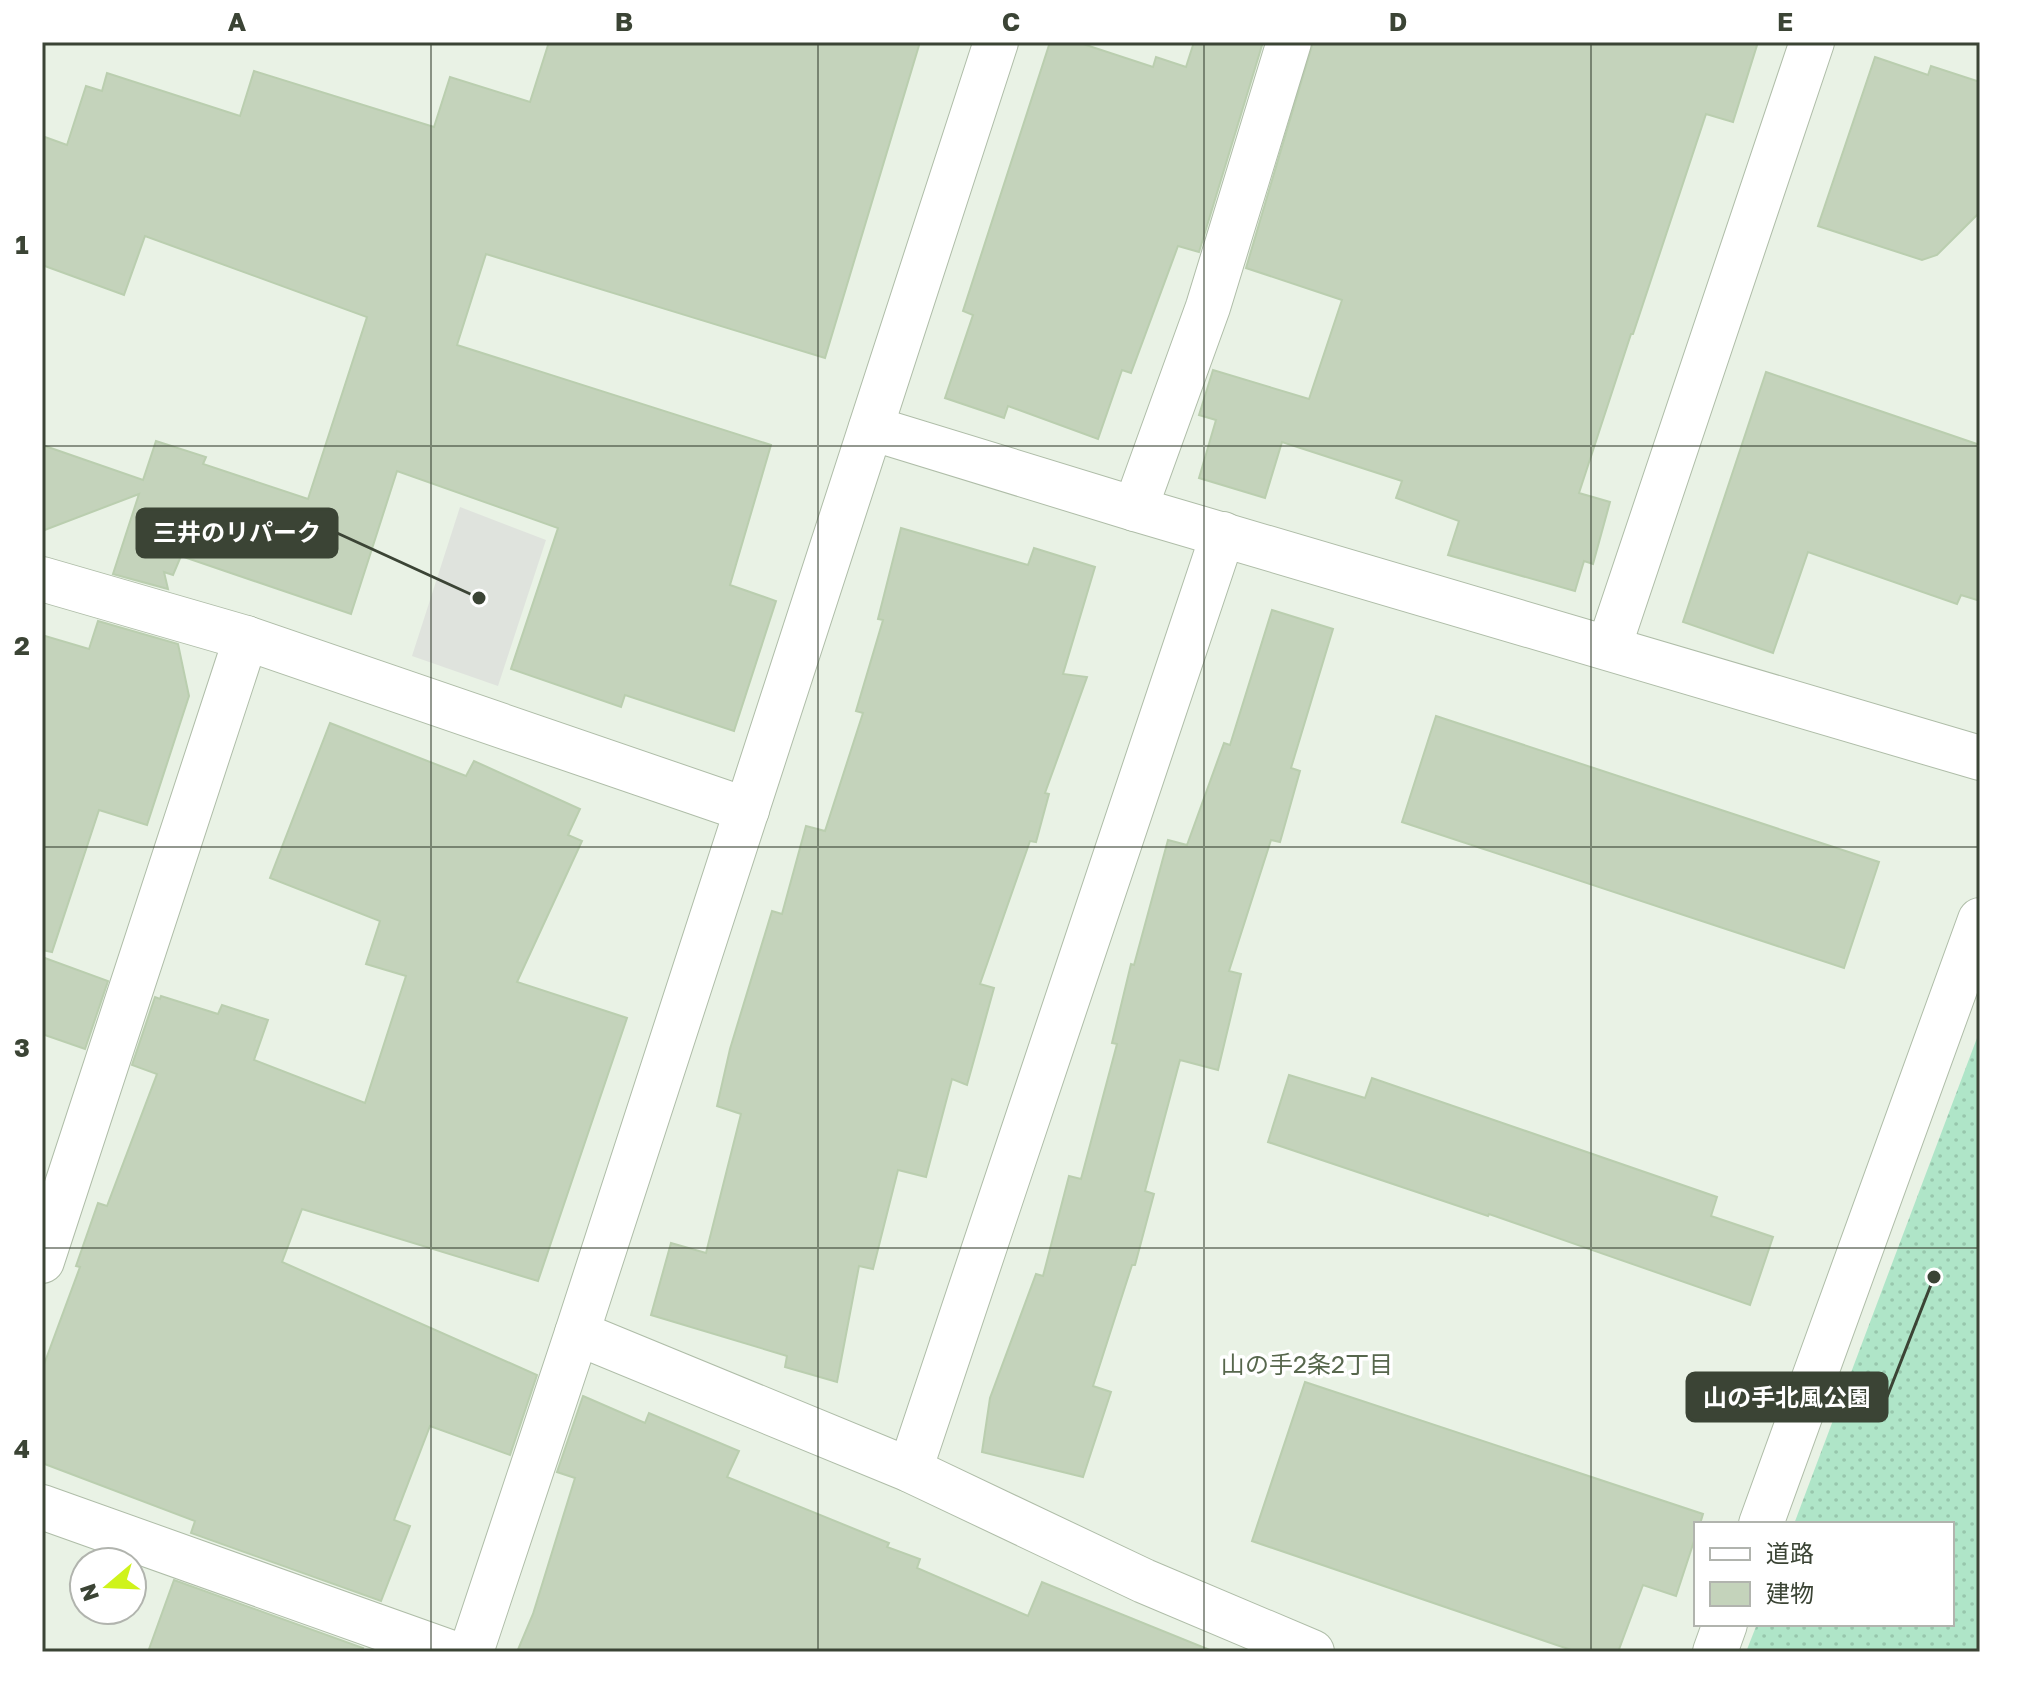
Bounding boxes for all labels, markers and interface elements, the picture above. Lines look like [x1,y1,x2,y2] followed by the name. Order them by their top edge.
[228,6,247,37] text: A
[615,6,633,37] text: B
[1002,6,1020,37] text: C
[1389,6,1407,37] text: D
[1777,6,1793,37] text: E
[15,229,29,260] text: 1
[137,509,337,557] callout: 三井のリパーク
[153,517,321,546] text: 三井のリパーク
[14,630,30,661] text: 2
[14,1032,30,1063] text: 3
[1221,1349,1393,1378] district label: 山の手2条2丁目
[1687,1373,1887,1421] callout: 山の手北風公園
[1703,1382,1871,1411] text: 山の手北風公園
[14,1433,30,1464] text: 4
[1694,1522,1954,1626] legend
[1766,1538,1814,1567] text: 道路
[68,1546,148,1626] north arrow
[1766,1578,1814,1607] text: 建物
[73,1580,104,1605] text: N

